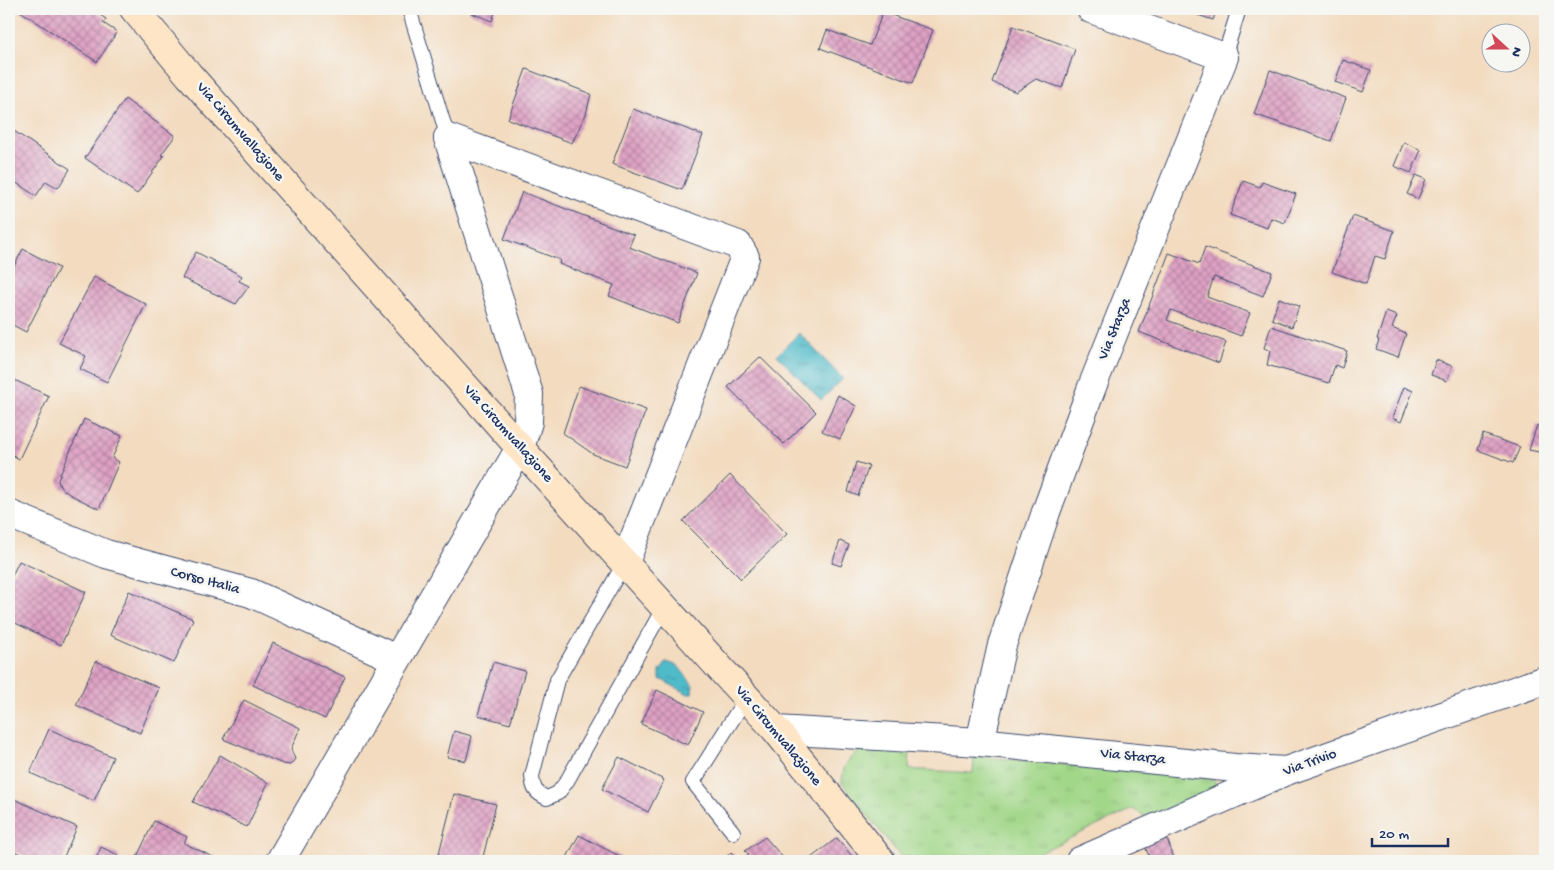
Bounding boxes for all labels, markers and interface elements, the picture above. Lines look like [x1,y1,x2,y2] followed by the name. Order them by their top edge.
[1482,22,1532,72] north arrow
[1506,44,1525,59] text: N
[191,78,288,185] street label: Via Circumvallazione
[1094,295,1136,363] street label: Via Starza
[459,381,557,487] street label: Via Circumvallazione
[168,563,242,599] street label: Corso Italia
[730,681,825,790] street label: Via Circumvallazione
[1099,745,1167,769] street label: Via Starza
[1280,745,1339,781] street label: Via Trivio
[1372,815,1448,847] scale bar
[1379,826,1409,844] text: 20 m

